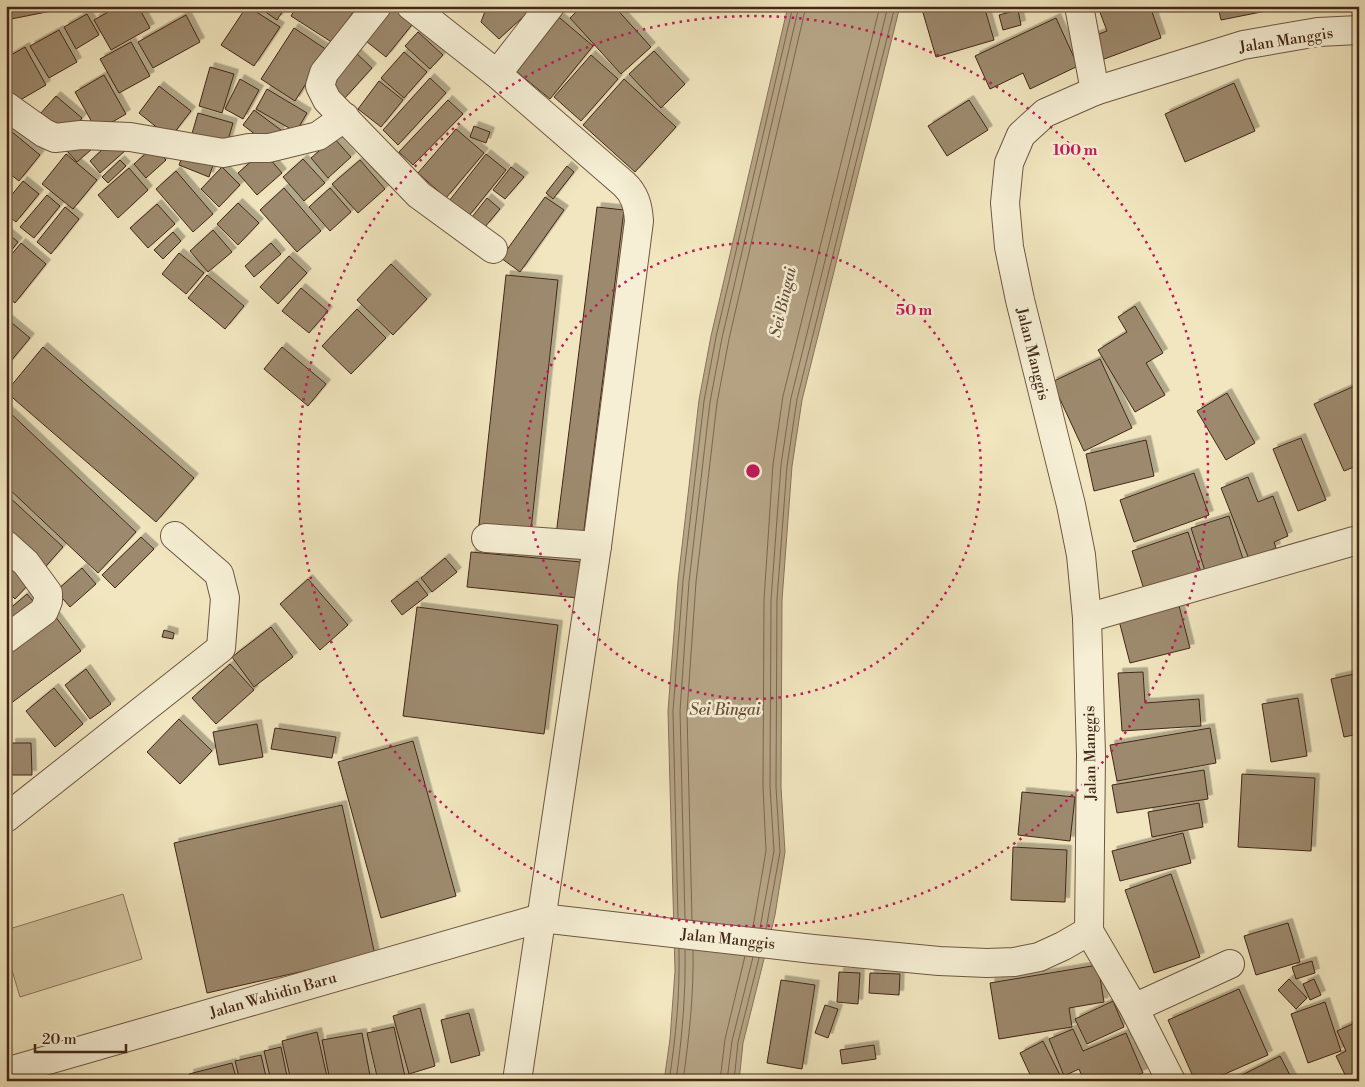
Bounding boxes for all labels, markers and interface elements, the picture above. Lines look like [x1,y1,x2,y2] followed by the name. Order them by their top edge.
[1237,24,1334,57] street label: Jalan Manggis
[1053,141,1098,160] text: 100 m
[765,265,801,339] water label: Sei Bingai
[896,301,932,320] text: 50 m
[1012,305,1053,402] street label: Jalan Manggis
[744,462,762,480] centre of rings
[689,700,761,720] water label: Sei Bingai
[1080,705,1101,802] street label: Jalan Manggis
[679,925,776,954] street label: Jalan Manggis
[206,968,339,1023] street label: Jalan Wahidin Baru
[35,1022,126,1054] scale bar
[42,1030,77,1049] text: 20 m

